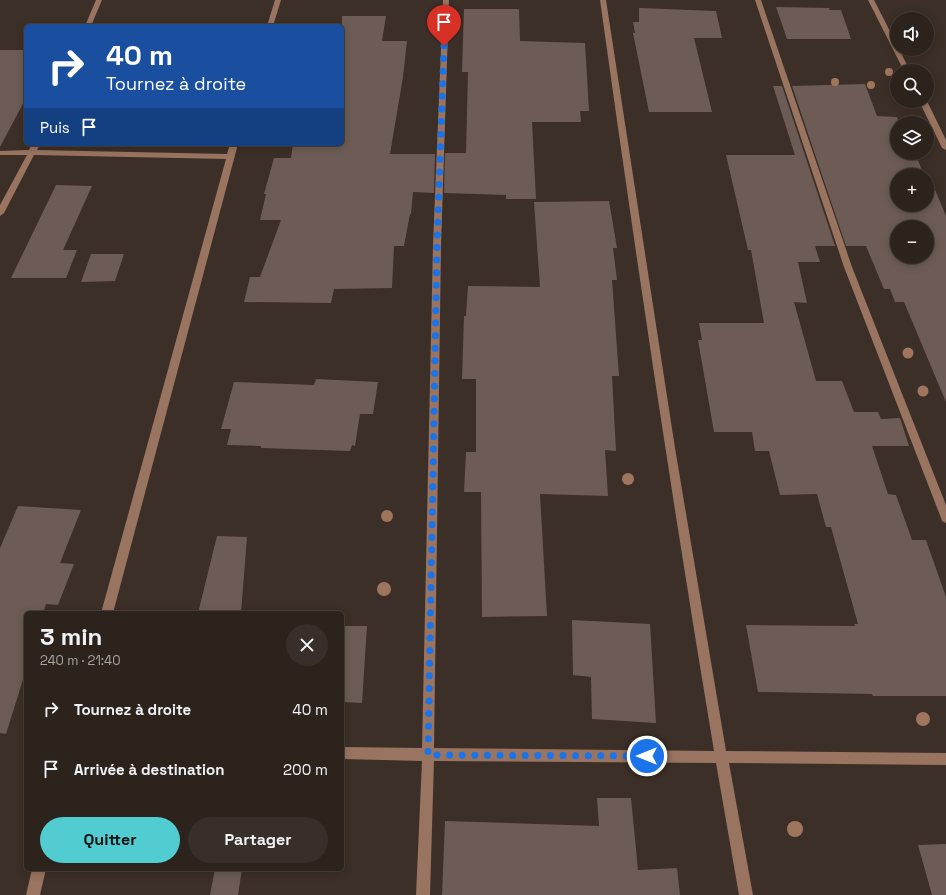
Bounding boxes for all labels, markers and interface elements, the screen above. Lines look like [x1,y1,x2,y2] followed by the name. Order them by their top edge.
[427,5,461,46] pin
[433,11,455,33] icon: arrive
[890,12,934,264] map controls
[890,12,934,56] button: sound
[106,37,173,73] text: 40 m
[40,40,92,92] icon: right
[890,64,934,108] button: search
[106,72,246,95] text: Tournez à droite
[78,116,100,138] icon: arrive
[890,116,934,160] button: layers
[40,118,70,137] text: Puis
[890,168,934,212] button: +
[890,220,934,264] button: −
[40,621,102,652] text: 3 min
[286,624,328,666] button: close
[40,652,121,669] text: 240 m · 21:40
[40,698,62,720] icon: right
[74,700,191,719] text: Tournez à droite
[292,700,328,719] text: 40 m
[626,735,668,777] position arrow
[40,758,62,780] icon: arrive
[74,760,224,779] text: Arrivée à destination
[283,760,328,779] text: 200 m
[40,817,180,863] button: Quitter
[188,817,328,863] button: Partager

